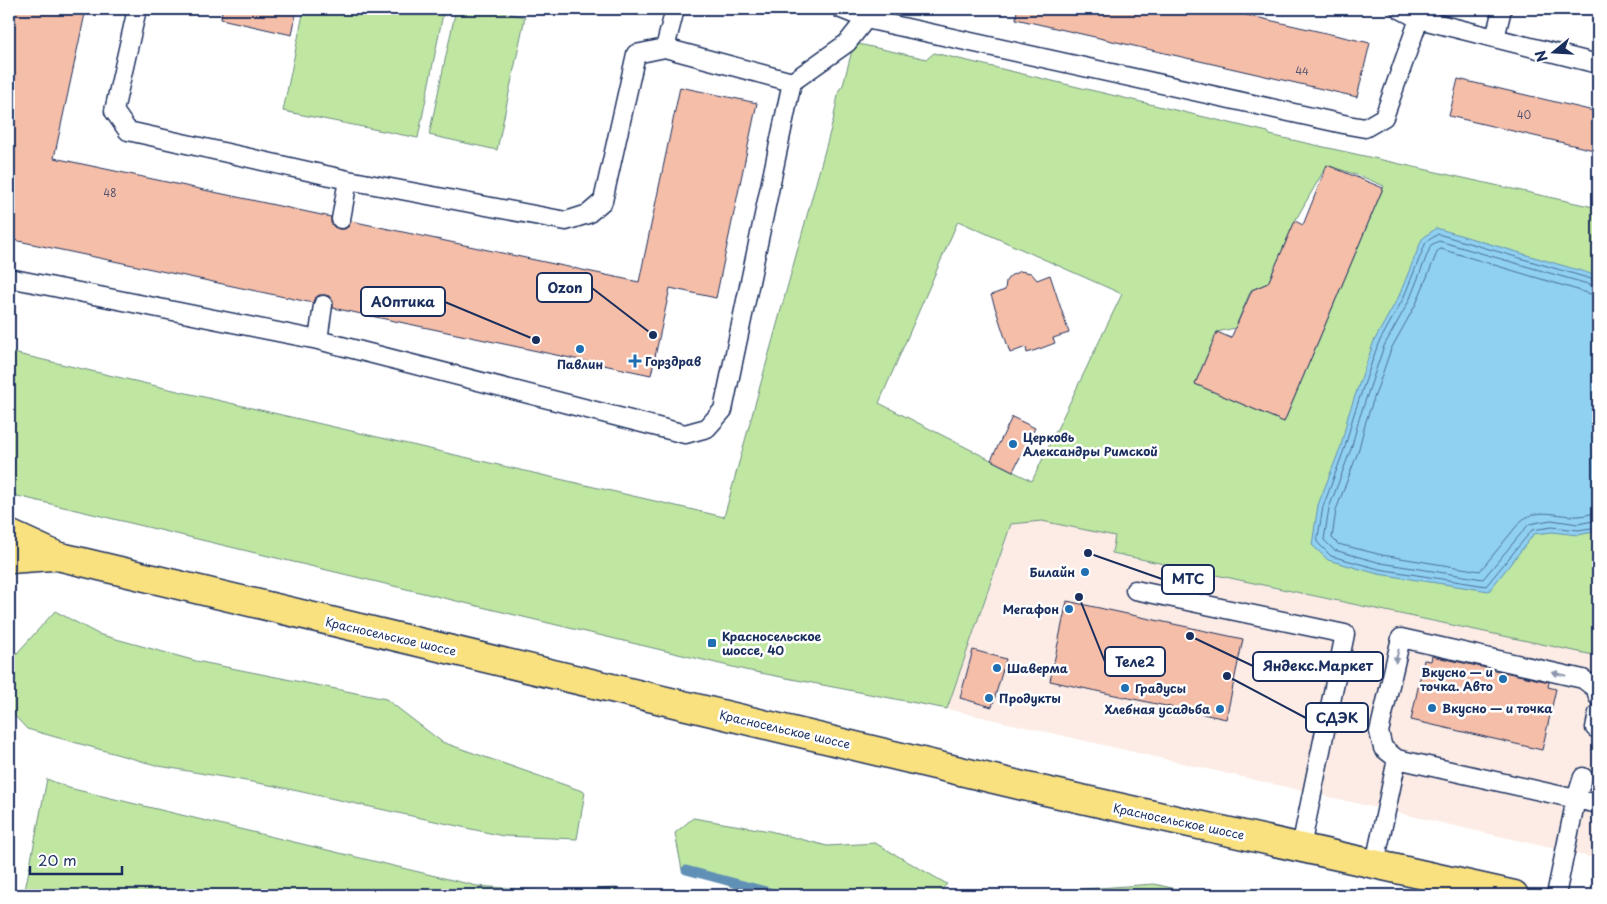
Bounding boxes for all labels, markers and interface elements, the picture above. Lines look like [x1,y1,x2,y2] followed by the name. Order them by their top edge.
[1530,28,1580,78] north arrow
[1529,48,1553,65] text: N
[1295,63,1309,78] house number: 44
[1517,107,1531,122] house number: 40
[104,185,116,200] house number: 48
[537,273,592,302] callout: Ozon
[547,277,583,298] text: Ozon
[361,287,445,316] callout: АОптика
[370,291,435,312] text: АОптика
[574,343,586,355] marker: Павлин
[645,352,701,370] place label: Горздрав
[557,355,603,373] place label: Павлин
[629,355,641,367] marker: Горздрав
[1023,428,1158,460] place label: Церковь Александры Римской
[1007,438,1019,450] marker: Церковь Александры Римской
[1029,563,1075,581] place label: Билайн
[1162,565,1214,594] callout: МТС
[1079,566,1091,578] marker: Билайн
[1172,568,1204,589] text: МТС
[1003,600,1059,618] place label: Мегафон
[1063,603,1075,615] marker: Мегафон
[324,612,458,660] street label: Красносельское шоссе
[722,627,822,659] place label: Красносельское шоссе, 40
[706,637,718,649] marker: Красносельское шоссе, 40
[1105,647,1165,676] callout: Теле2
[1393,648,1401,663] one-way arrow
[1115,651,1155,672] text: Теле2
[1253,652,1383,681] callout: Яндекс.Маркет
[1263,655,1374,676] text: Яндекс.Маркет
[1007,659,1069,677] place label: Шаверма
[991,662,1003,674] marker: Шаверма
[1419,663,1493,695] place label: Вкусно — и точка. Авто
[1552,670,1567,678] one-way arrow
[1497,673,1509,685] marker: Вкусно — и точка. Авто
[1135,679,1186,697] place label: Градусы
[1119,682,1131,694] marker: Градусы
[999,689,1061,707] place label: Продукты
[983,692,995,704] marker: Продукты
[1442,699,1553,717] place label: Вкусно — и точка
[1105,700,1210,718] place label: Хлебная усадьба
[1426,702,1438,714] marker: Вкусно — и точка
[1214,703,1226,715] marker: Хлебная усадьба
[1306,703,1368,732] callout: СДЭК
[718,705,852,753] street label: Красносельское шоссе
[1316,707,1359,728] text: СДЭК
[1112,798,1246,844] street label: Красносельское шоссе
[30,844,122,876] scale bar
[38,848,77,871] text: 20 m

